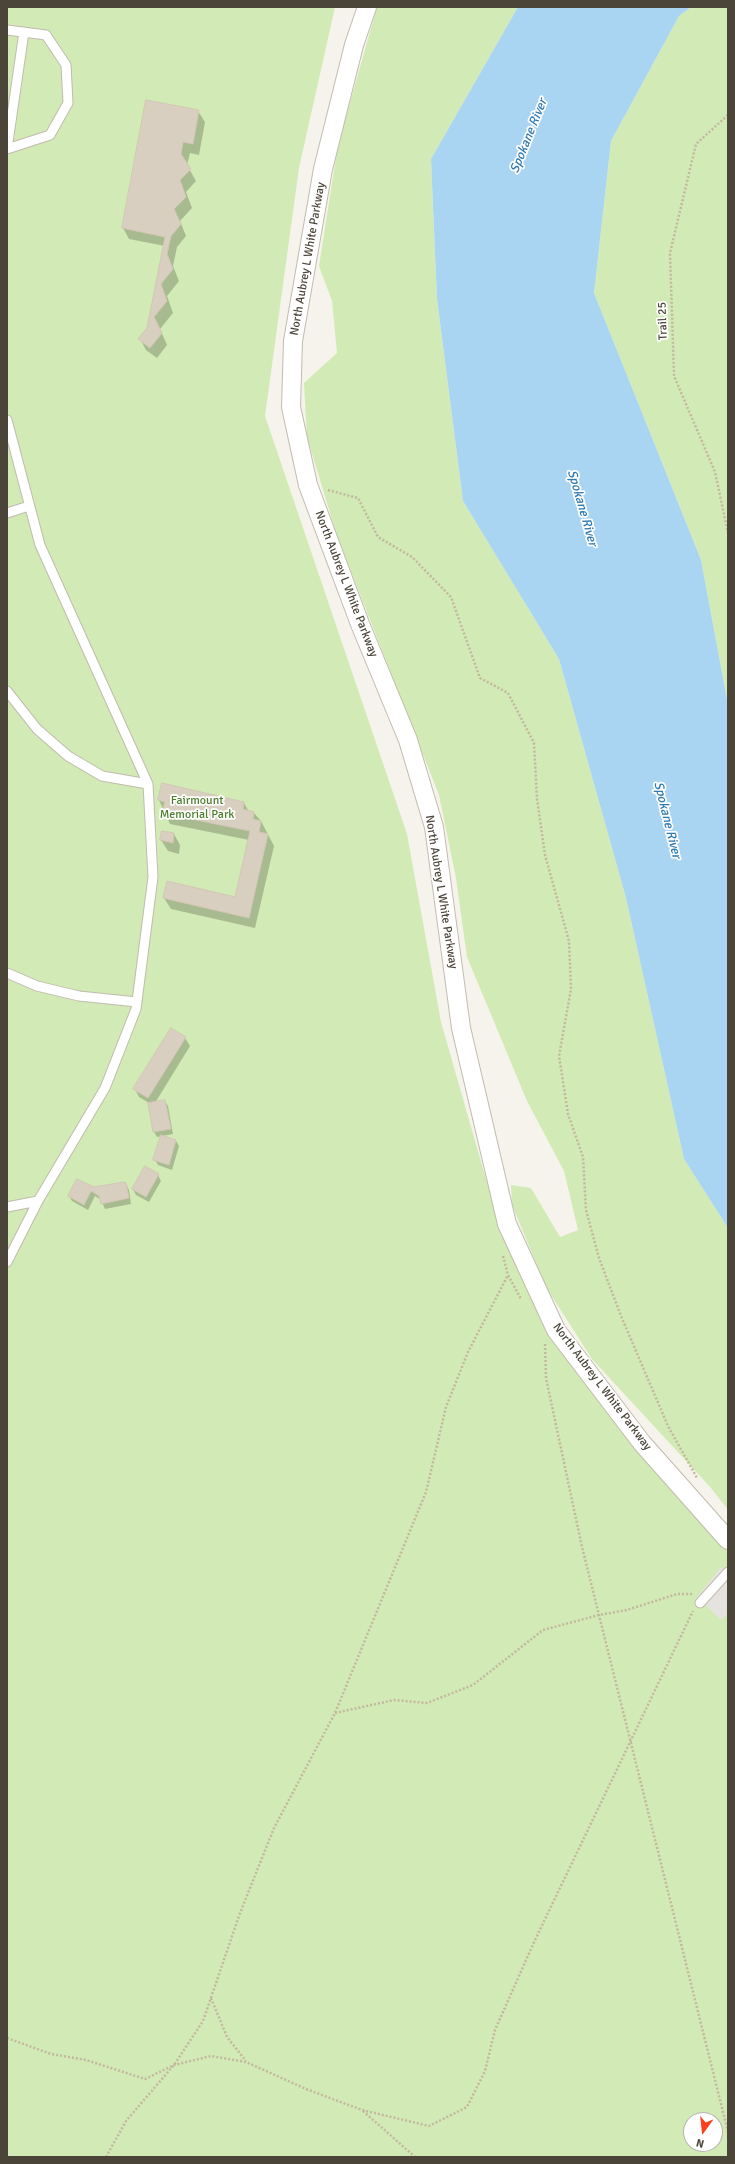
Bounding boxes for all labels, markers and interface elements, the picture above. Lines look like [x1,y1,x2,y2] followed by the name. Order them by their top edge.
[507,97,551,175] water label: Spokane River
[287,181,329,337] street label: North Aubrey L White Parkway
[655,302,671,340] street label: Trail 25
[564,468,600,548] water label: Spokane River
[311,509,381,659] street label: North Aubrey L White Parkway
[650,780,684,860] water label: Spokane River
[160,794,234,822] park label: Fairmount Memorial Park
[422,814,460,970] street label: North Aubrey L White Parkway
[549,1321,655,1453] street label: North Aubrey L White Parkway
[683,2112,723,2152] north arrow
[695,2136,705,2150] text: N

